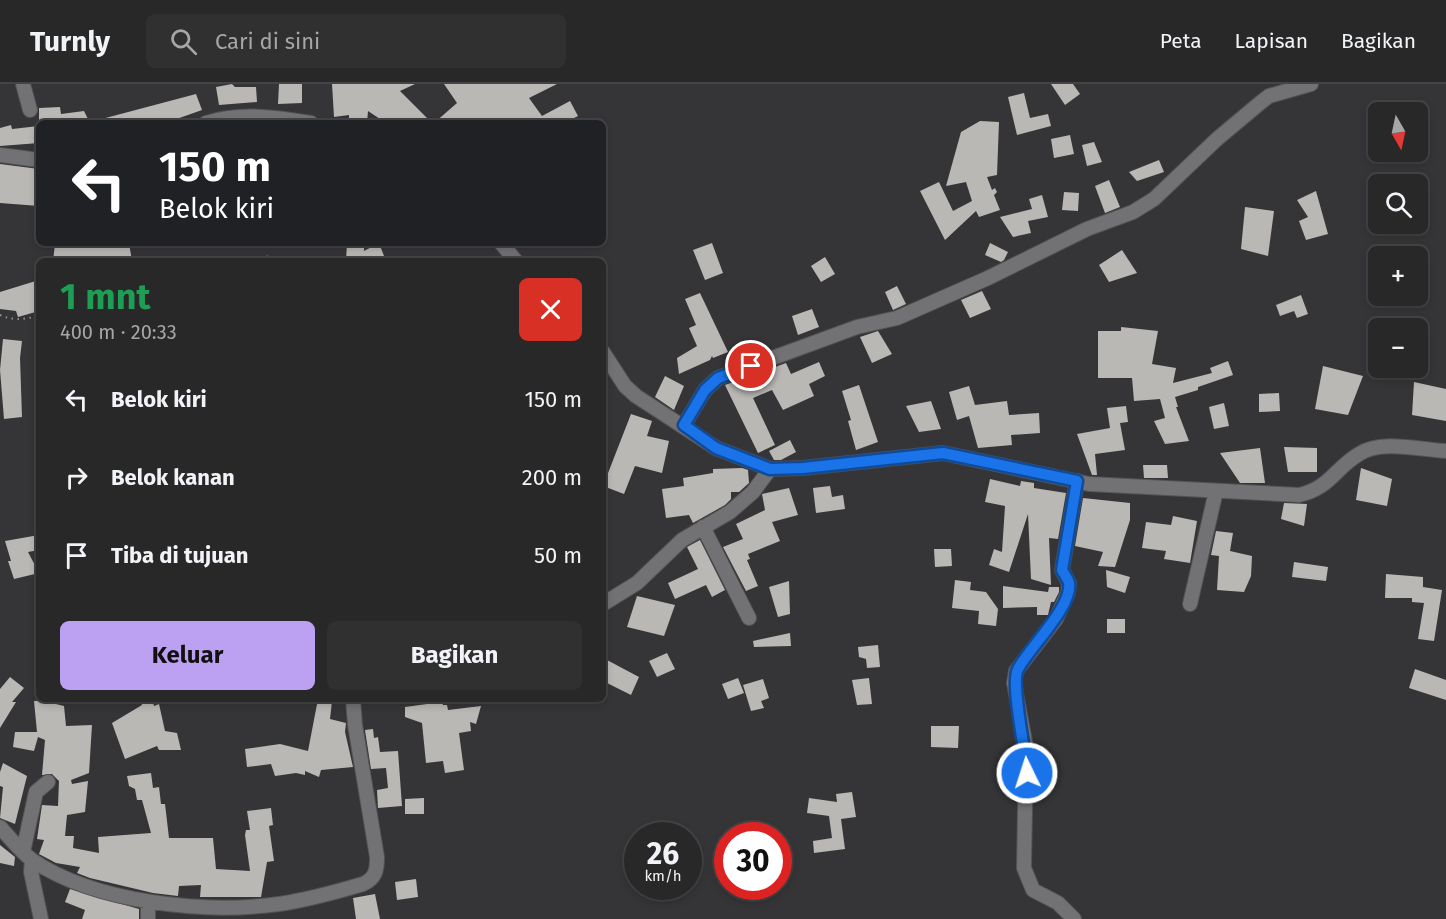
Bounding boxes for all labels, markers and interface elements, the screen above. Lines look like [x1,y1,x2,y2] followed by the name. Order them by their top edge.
[146,14,566,68] search box
[30,25,110,58] text: Turnly
[167,25,200,58] icon: search
[215,28,320,55] text: Cari di sini
[1160,28,1202,54] text: Peta
[1235,28,1308,54] text: Lapisan
[1341,28,1416,54] text: Bagikan
[1368,102,1428,162] north arrow
[1368,102,1428,378] map controls
[159,142,271,192] text: 150 m
[60,144,138,222] icon: left
[1368,174,1428,234] button: search
[159,193,274,225] text: Belok kiri
[1368,246,1428,306] button: +
[60,275,150,319] text: 1 mnt
[519,278,582,341] button: close
[1368,318,1428,378] button: −
[60,320,177,344] text: 400 m · 20:33
[725,340,776,391] pin
[734,349,767,382] icon: arrive
[60,383,93,416] icon: left
[111,386,207,413] text: Belok kiri
[524,386,582,413] text: 150 m
[60,461,93,494] icon: right
[111,464,235,491] text: Belok kanan
[522,464,582,491] text: 200 m
[60,539,93,572] icon: arrive
[111,542,248,569] text: Tiba di tujuan
[534,542,582,569] text: 50 m
[60,621,315,690] button: Keluar
[327,621,582,690] button: Bagikan
[995,741,1059,805] position arrow
[714,822,792,900] speed limit sign: 30
[647,836,679,872] text: 26
[644,867,682,885] text: km/h

